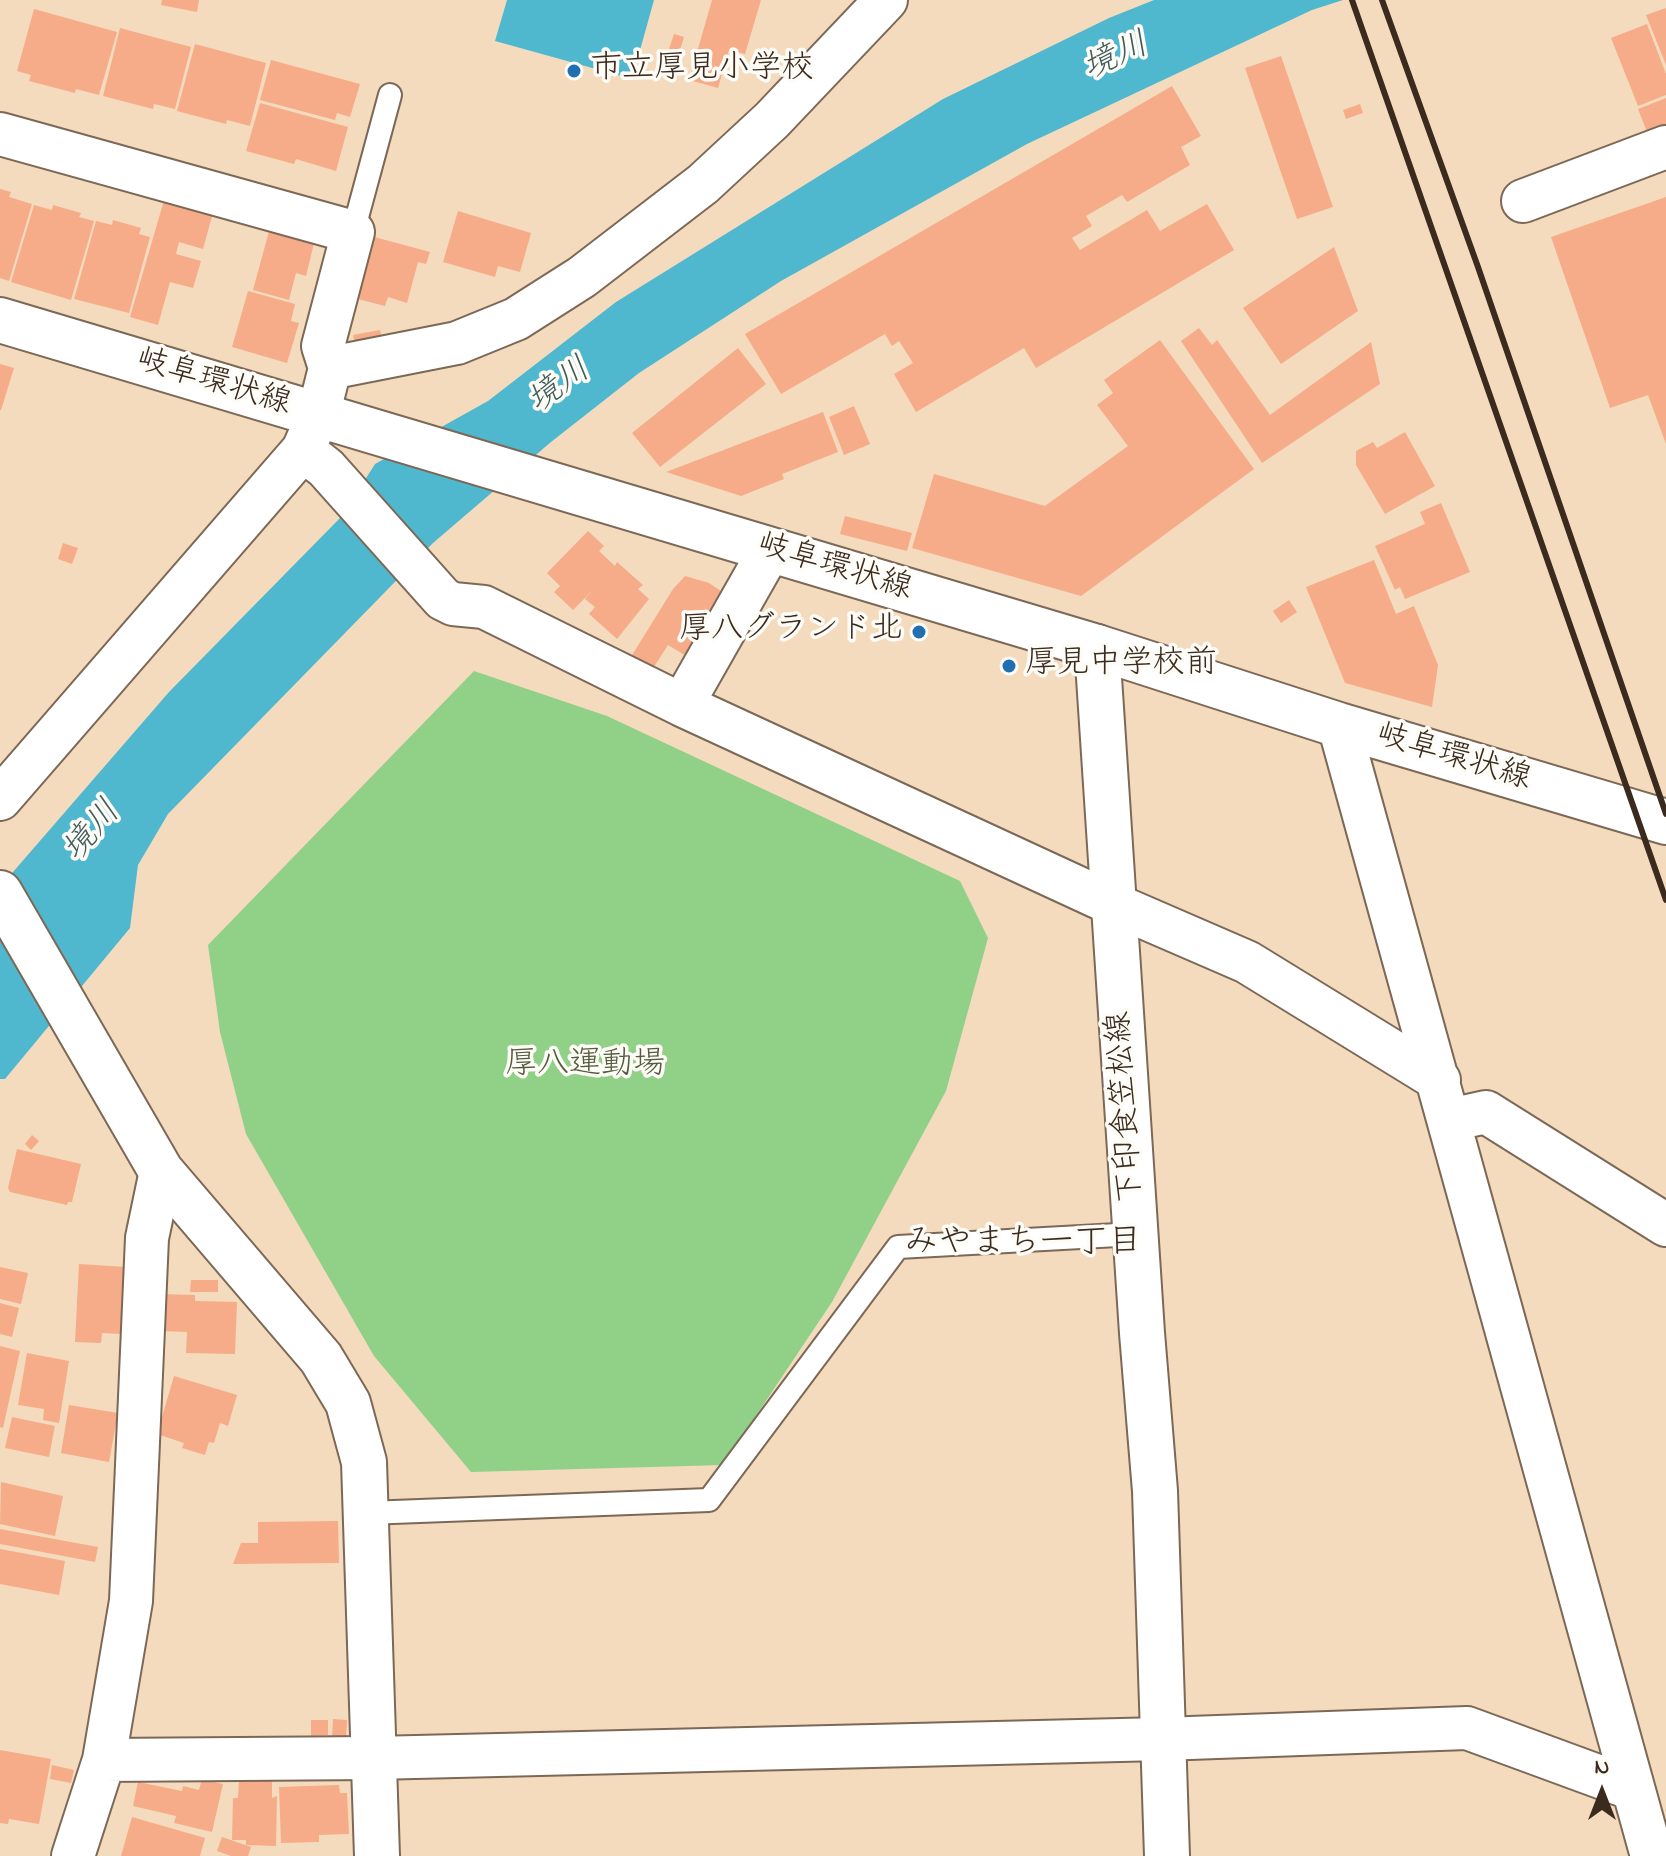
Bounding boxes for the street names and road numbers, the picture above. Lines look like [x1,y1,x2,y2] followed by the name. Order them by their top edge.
[131,342,295,426] street label: 岐阜環状線
[752,527,916,611] street label: 岐阜環状線
[1371,717,1535,801] street label: 岐阜環状線
[1102,1010,1154,1204] street label: 下印食笠松線

